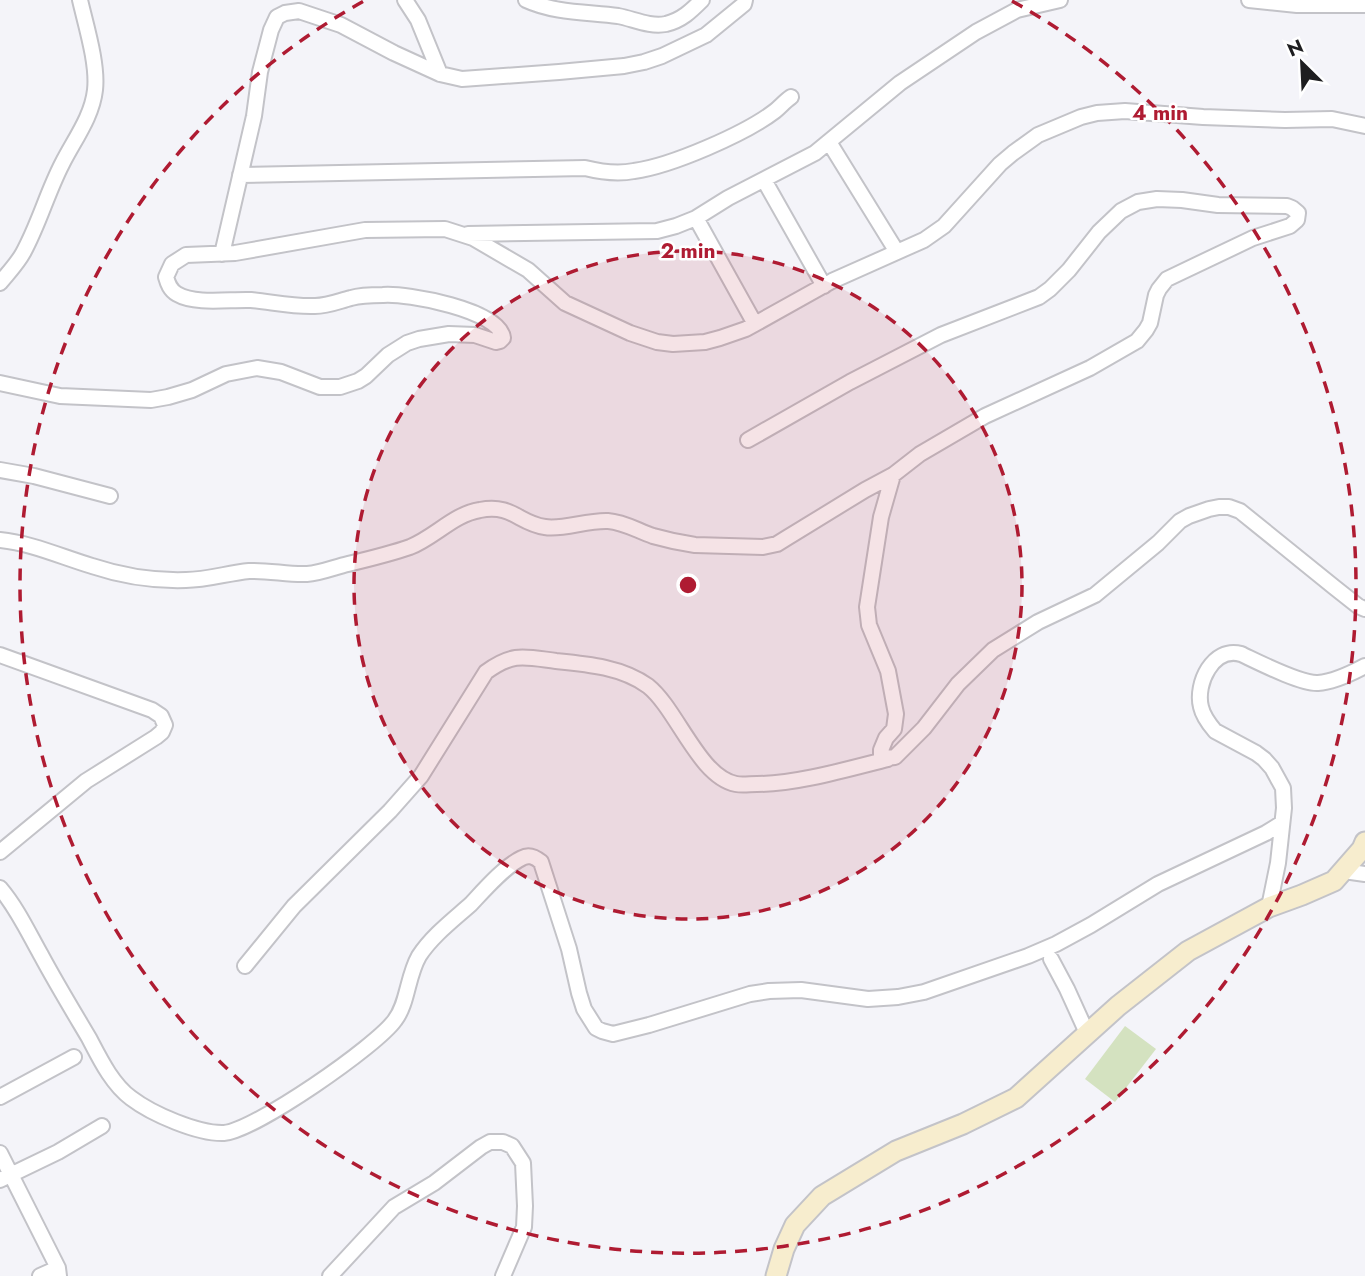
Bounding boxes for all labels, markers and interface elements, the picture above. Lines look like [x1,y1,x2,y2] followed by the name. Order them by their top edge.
[1267,28,1337,98] north arrow
[1283,33,1308,63] text: N
[1132,98,1188,128] text: 4 min
[660,236,716,266] text: 2 min
[676,573,700,597] centre of rings

